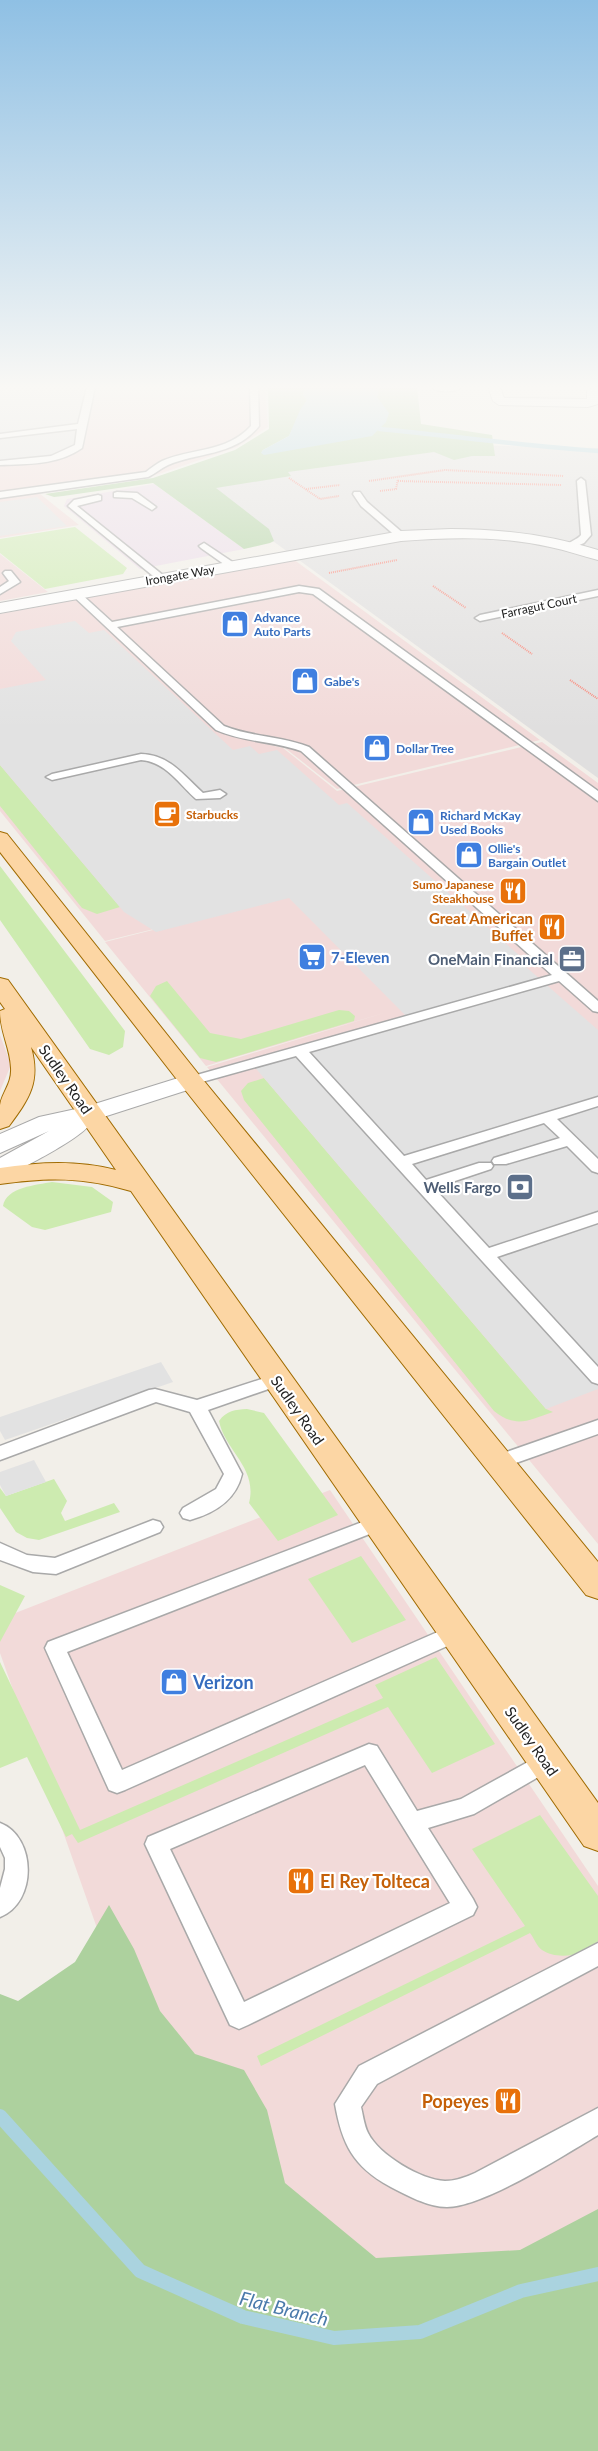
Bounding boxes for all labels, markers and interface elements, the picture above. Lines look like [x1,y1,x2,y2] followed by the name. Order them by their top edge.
[144,561,217,588] street label: Irongate Way
[500,591,579,621] street label: Farragut Court
[220,609,250,639] shop icon: Advance Auto Parts
[253,610,311,639] place label: Advance Auto Parts
[290,666,320,696] shop icon: Gabe's
[324,674,359,689] place label: Gabe's
[362,733,392,763] shop icon: Dollar Tree
[396,741,454,756] place label: Dollar Tree
[152,799,182,829] cafe icon: Starbucks
[186,807,238,822] place label: Starbucks
[406,807,436,837] shop icon: Richard McKay Used Books
[440,808,521,837] place label: Richard McKay Used Books
[454,840,484,870] shop icon: Ollie's Bargain Outlet
[488,841,567,870] place label: Ollie's Bargain Outlet
[498,876,528,906] restaurant icon: Sumo Japanese Steakhouse
[412,877,495,906] place label: Sumo Japanese Steakhouse
[429,909,533,944] place label: Great American Buffet
[537,912,567,942] restaurant icon: Great American Buffet
[297,942,327,972] supermarket icon: 7-Eleven
[557,944,587,974] office icon: OneMain Financial
[331,948,390,966] place label: 7-Eleven
[428,950,553,968] place label: OneMain Financial
[36,1041,96,1117] street label: Sudley Road
[505,1172,535,1202] bank icon: Wells Fargo
[423,1178,501,1196] place label: Wells Fargo
[268,1372,328,1448] street label: Sudley Road
[159,1667,189,1697] shop icon: Verizon
[192,1671,254,1693] place label: Verizon
[502,1703,562,1779] street label: Sudley Road
[286,1866,316,1896] restaurant icon: El Rey Tolteca
[320,1870,430,1892] place label: El Rey Tolteca
[493,2086,523,2116] restaurant icon: Popeyes
[422,2090,489,2112] place label: Popeyes
[237,2286,331,2330] water label: Flat Branch

